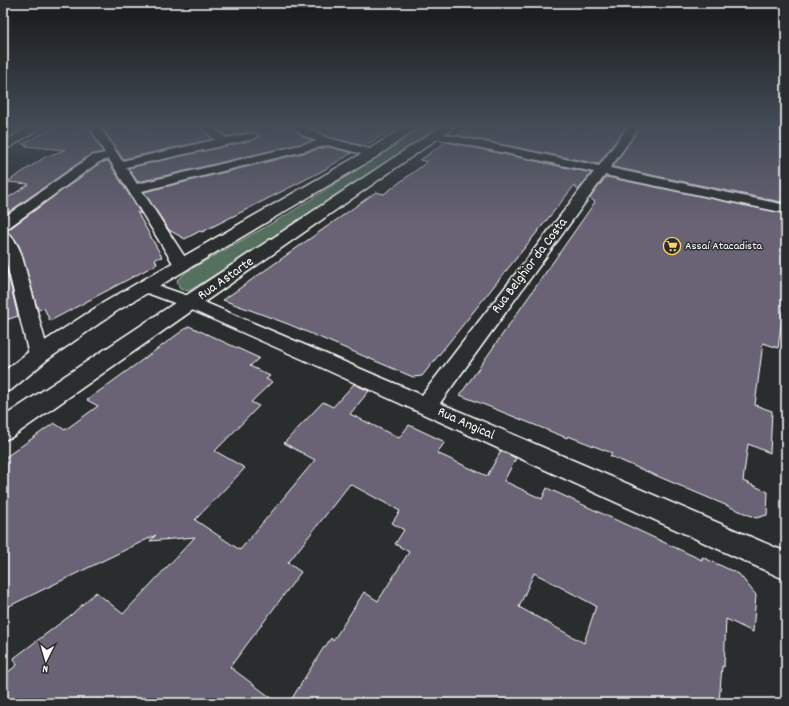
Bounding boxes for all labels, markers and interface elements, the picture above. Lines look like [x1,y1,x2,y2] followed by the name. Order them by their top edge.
[487,213,573,318] street label: Rua Belghior da Costa
[662,236,682,256] supermarket icon: Assaí Atacadista
[685,238,763,255] place label: Assaí Atacadista
[194,252,258,306] street label: Rua Astarte
[434,402,499,446] street label: Rua Angical
[26,640,66,680] north arrow
[41,660,49,676] text: N

